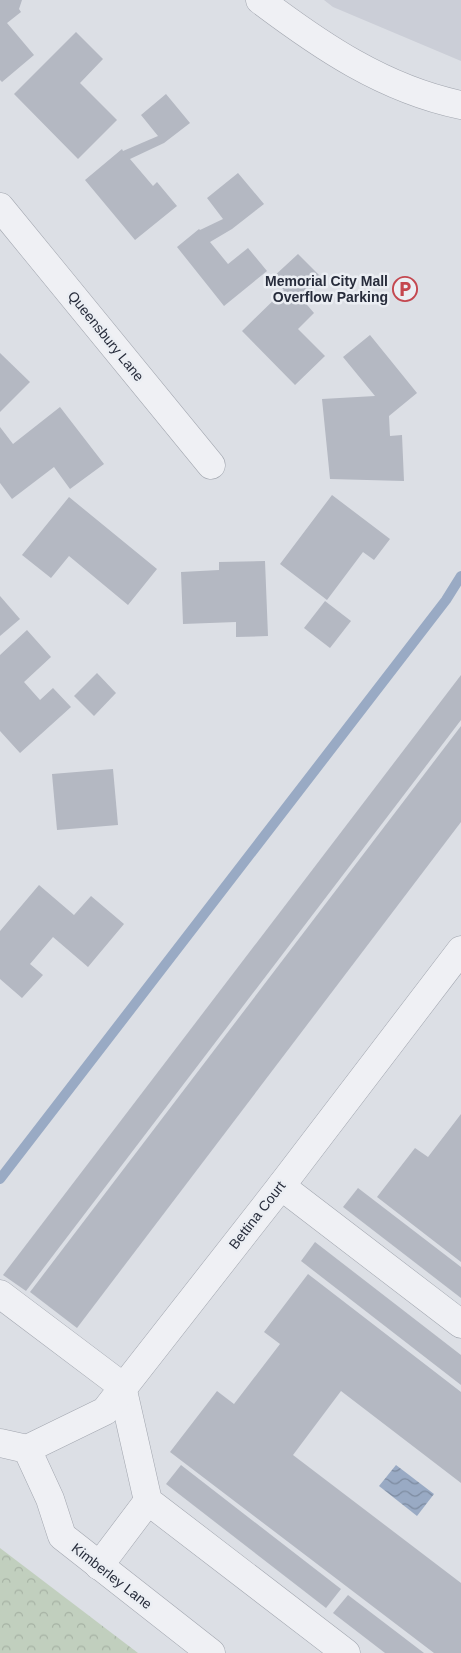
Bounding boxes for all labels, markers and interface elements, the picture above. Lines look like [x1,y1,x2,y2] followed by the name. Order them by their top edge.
[265,273,388,305] place label: Memorial City Mall Overflow Parking
[392,276,418,302] parking icon: Memorial City Mall Overflow Parking
[65,288,147,384] street label: Queensbury Lane
[226,1178,289,1252] street label: Bettina Court
[69,1540,155,1612] street label: Kimberley Lane

